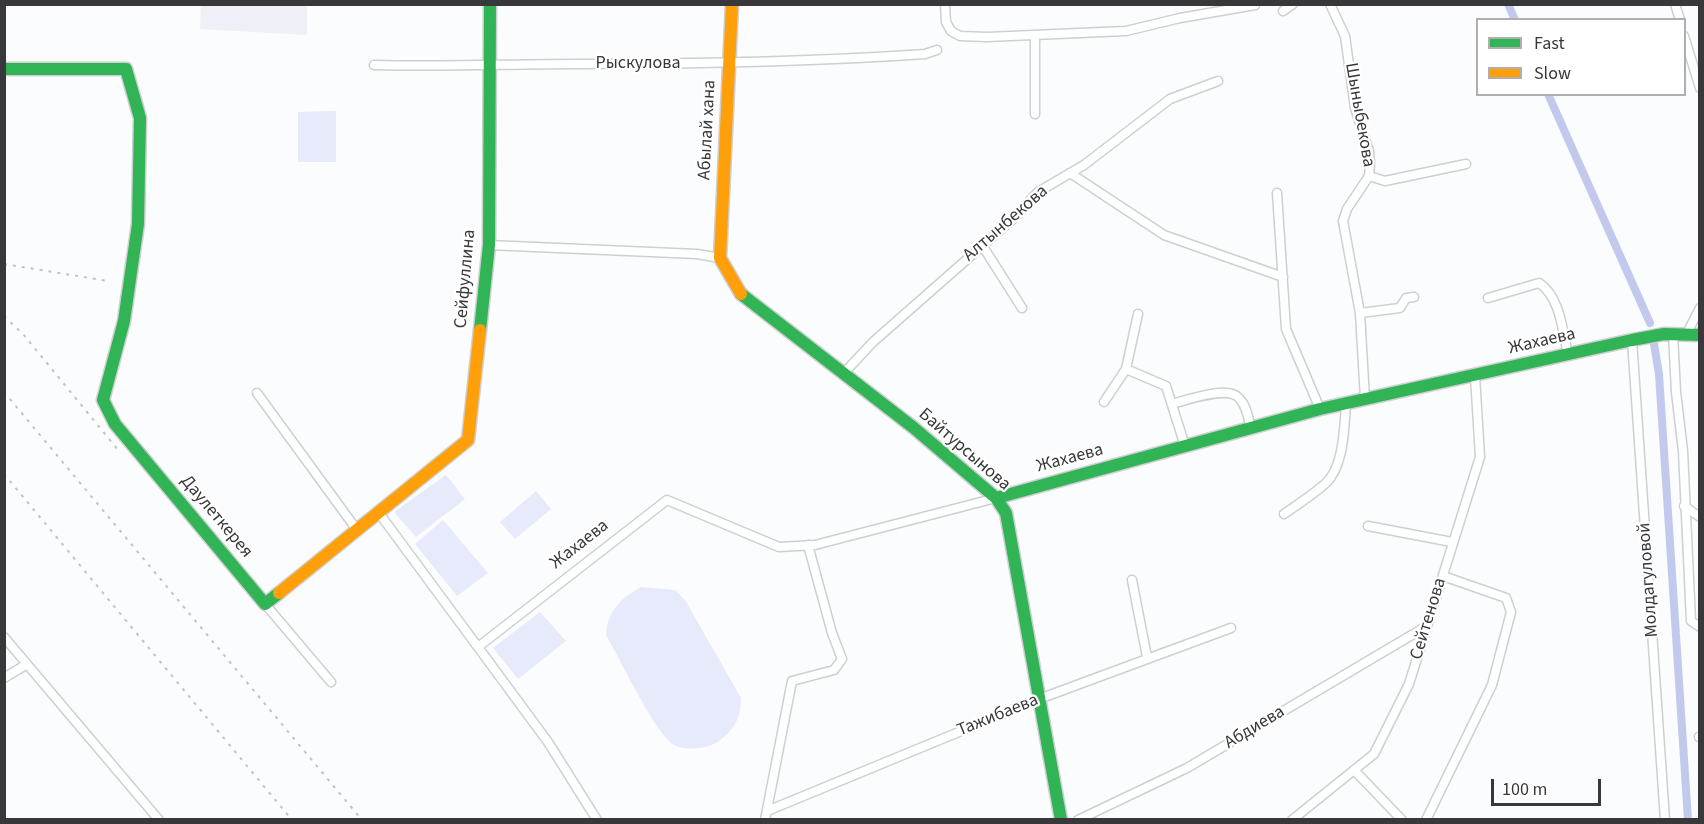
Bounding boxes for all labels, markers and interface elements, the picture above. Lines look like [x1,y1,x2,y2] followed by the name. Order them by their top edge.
[1476,18,1686,96] legend
[1534,31,1565,56] text: Fast
[596,53,680,75] street label: Рыскулова
[1339,61,1379,169] street label: Шыныбекова
[1534,61,1571,86] text: Slow
[695,79,721,181] street label: Абылай хана
[959,181,1053,267] street label: Алтынбекова
[451,229,481,329] street label: Сейфуллина
[1506,324,1578,360] street label: Жахаева
[914,404,1014,496] street label: Байтурсынова
[1034,440,1106,478] street label: Жахаева
[175,471,257,563] street label: Даулеткерея
[547,516,613,574] street label: Жахаева
[1634,522,1664,638] street label: Молдагуловой
[1406,575,1452,663] street label: Сейтенова
[954,690,1042,742] street label: Тажибаева
[1221,702,1289,754] street label: Абдиева
[1494,767,1604,805] scale bar
[1502,777,1547,802] text: 100 m

